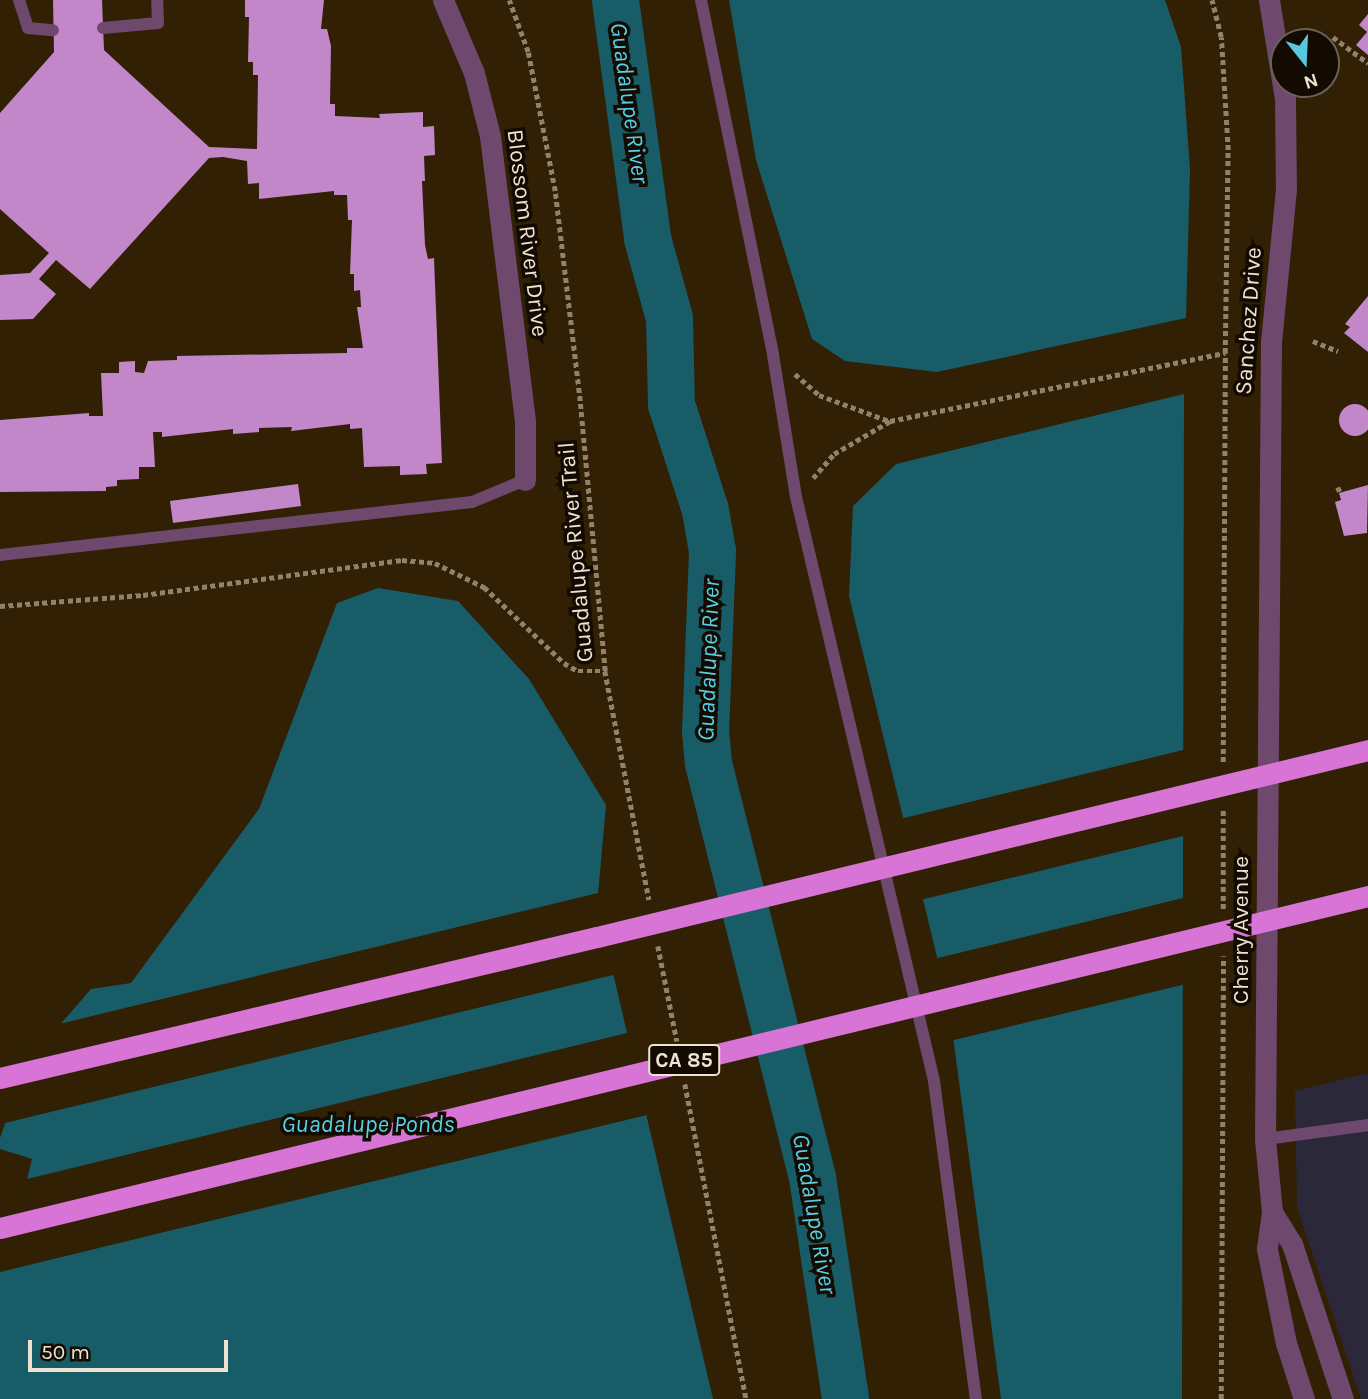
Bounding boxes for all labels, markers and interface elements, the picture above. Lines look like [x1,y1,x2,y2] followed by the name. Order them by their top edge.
[603,21,655,185] water label: Guadalupe River
[1270,28,1340,98] north arrow
[1301,69,1321,94] text: N
[501,128,553,338] street label: Blossom River Drive
[1230,246,1268,396] street label: Sanchez Drive
[553,441,599,663] street label: Guadalupe River Trail
[692,578,726,742] water label: Guadalupe River
[1227,856,1255,1004] street label: Cherry Avenue
[647,1042,721,1078] road number: CA 85
[281,1111,455,1139] water label: Guadalupe Ponds
[786,1132,842,1296] water label: Guadalupe River
[32,1326,231,1370] scale bar
[41,1340,90,1364] text: 50 m

